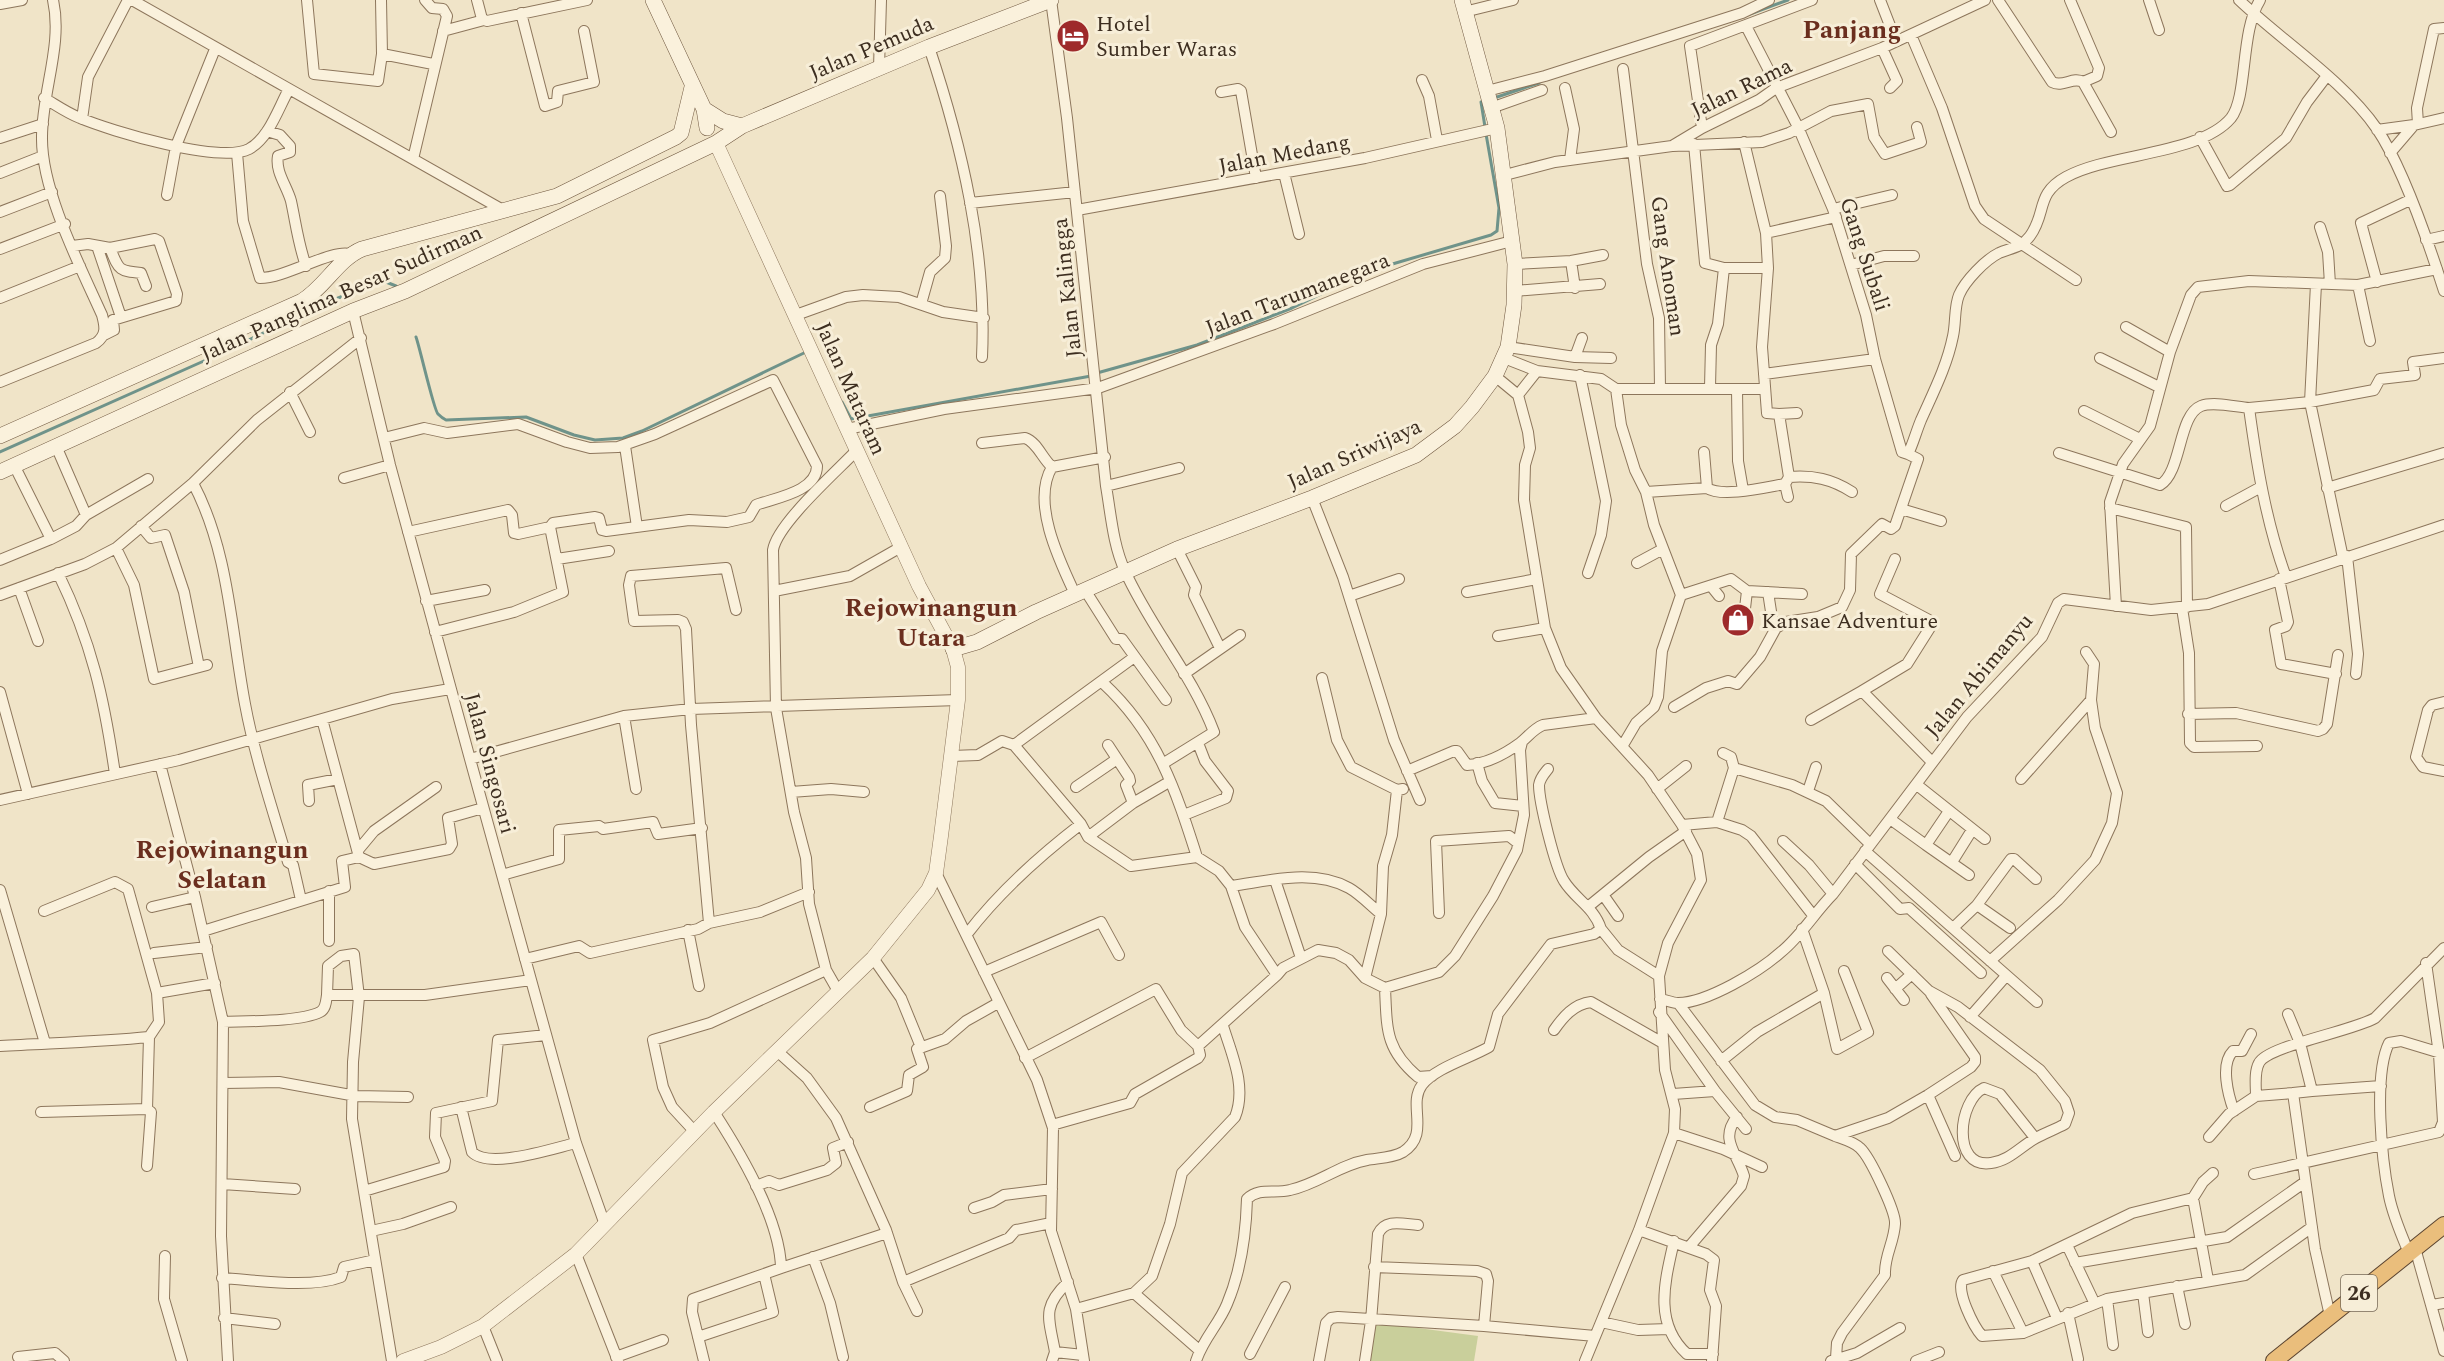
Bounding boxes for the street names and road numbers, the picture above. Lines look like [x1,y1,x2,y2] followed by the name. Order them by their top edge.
[804,7,939,89] street label: Jalan Pemuda
[1685,49,1798,127] street label: Jalan Rama
[1216,126,1353,183] street label: Jalan Medang
[1831,193,1899,316] street label: Gang Subali
[1641,194,1694,339] street label: Gang Anoman
[195,216,488,371] street label: Jalan Panglima Besar Sudirman
[1044,216,1091,359] street label: Jalan Kalingga
[1201,244,1395,345] street label: Jalan Tarumanegara
[806,317,895,461] street label: Jalan Mataram
[1282,410,1427,499] street label: Jalan Sriwijaya
[1917,606,2041,746] street label: Jalan Abimanyu
[455,689,524,838] street label: Jalan Singosari
[2341,1275,2377,1311] road number: 26

